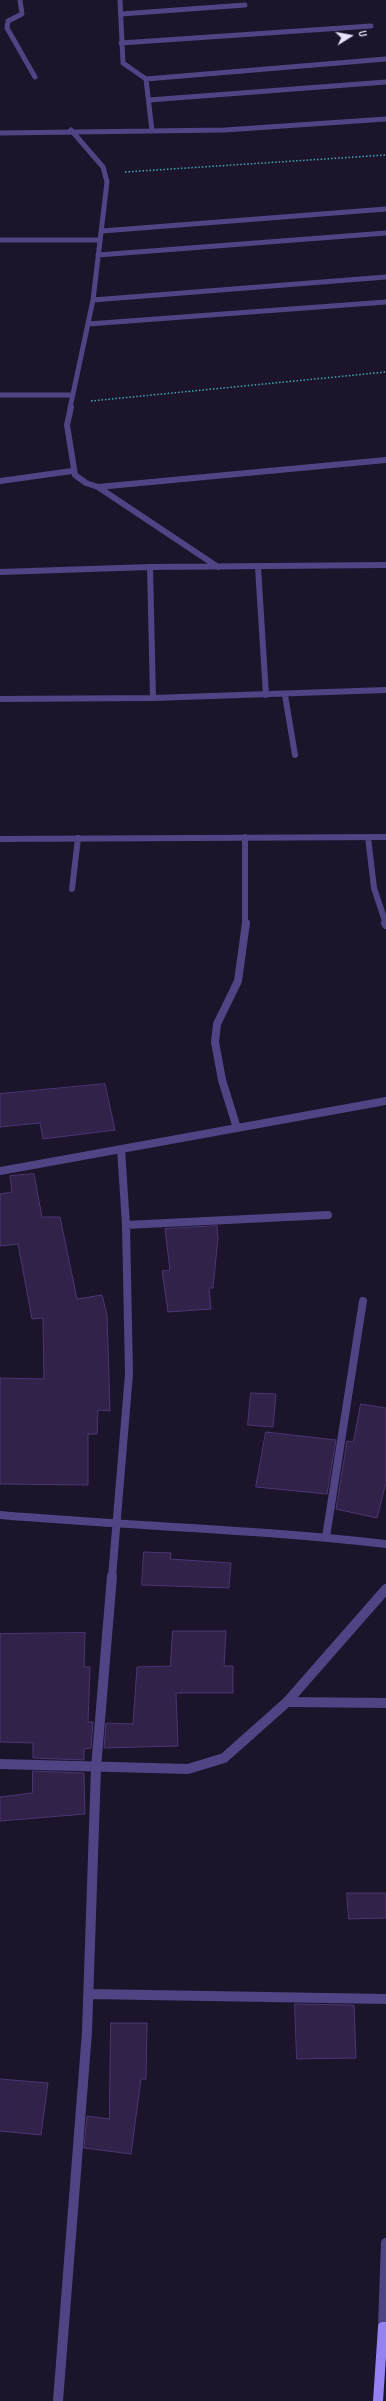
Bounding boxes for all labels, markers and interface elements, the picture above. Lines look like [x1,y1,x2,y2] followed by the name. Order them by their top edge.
[330,16,370,56] north arrow
[355,30,369,38] text: U

